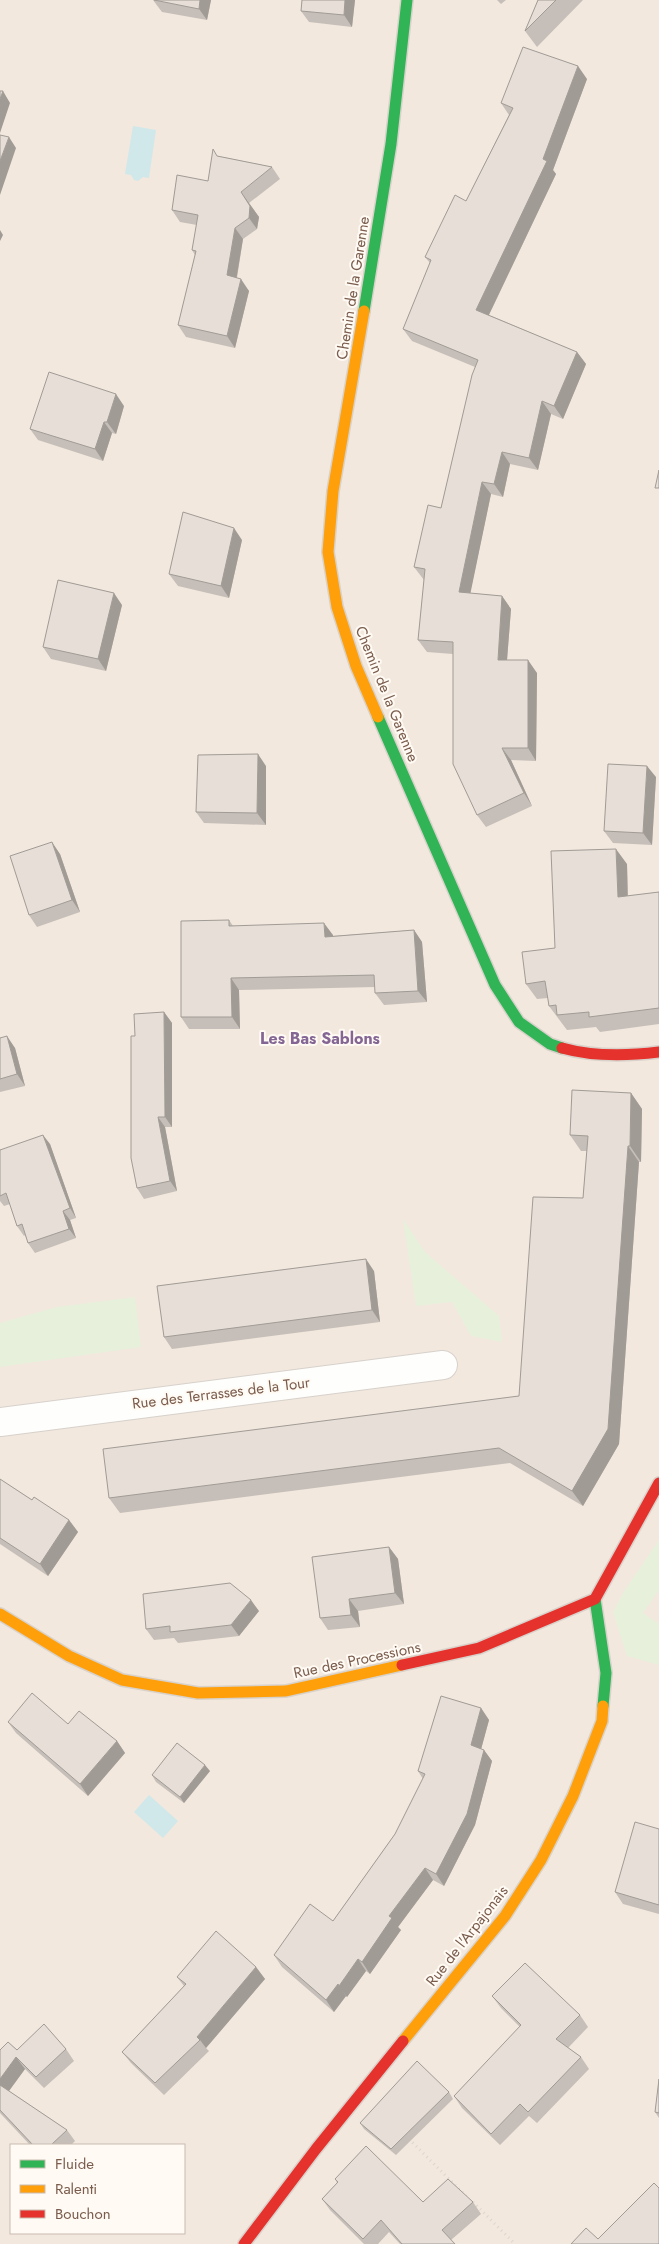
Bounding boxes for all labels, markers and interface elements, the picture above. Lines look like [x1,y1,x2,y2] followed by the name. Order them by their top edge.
[331,215,375,361] street label: Chemin de la Garenne
[350,623,424,765] street label: Chemin de la Garenne
[260,1027,380,1050] district label: Les Bas Sablons
[131,1371,312,1415] street label: Rue des Terrasses de la Tour
[291,1636,423,1684] street label: Rue des Processions
[421,1881,513,1991] street label: Rue de l'Arpajonais
[10,2144,185,2234] legend
[55,2153,94,2175] text: Fluide
[55,2178,97,2200] text: Ralenti
[55,2203,111,2225] text: Bouchon

